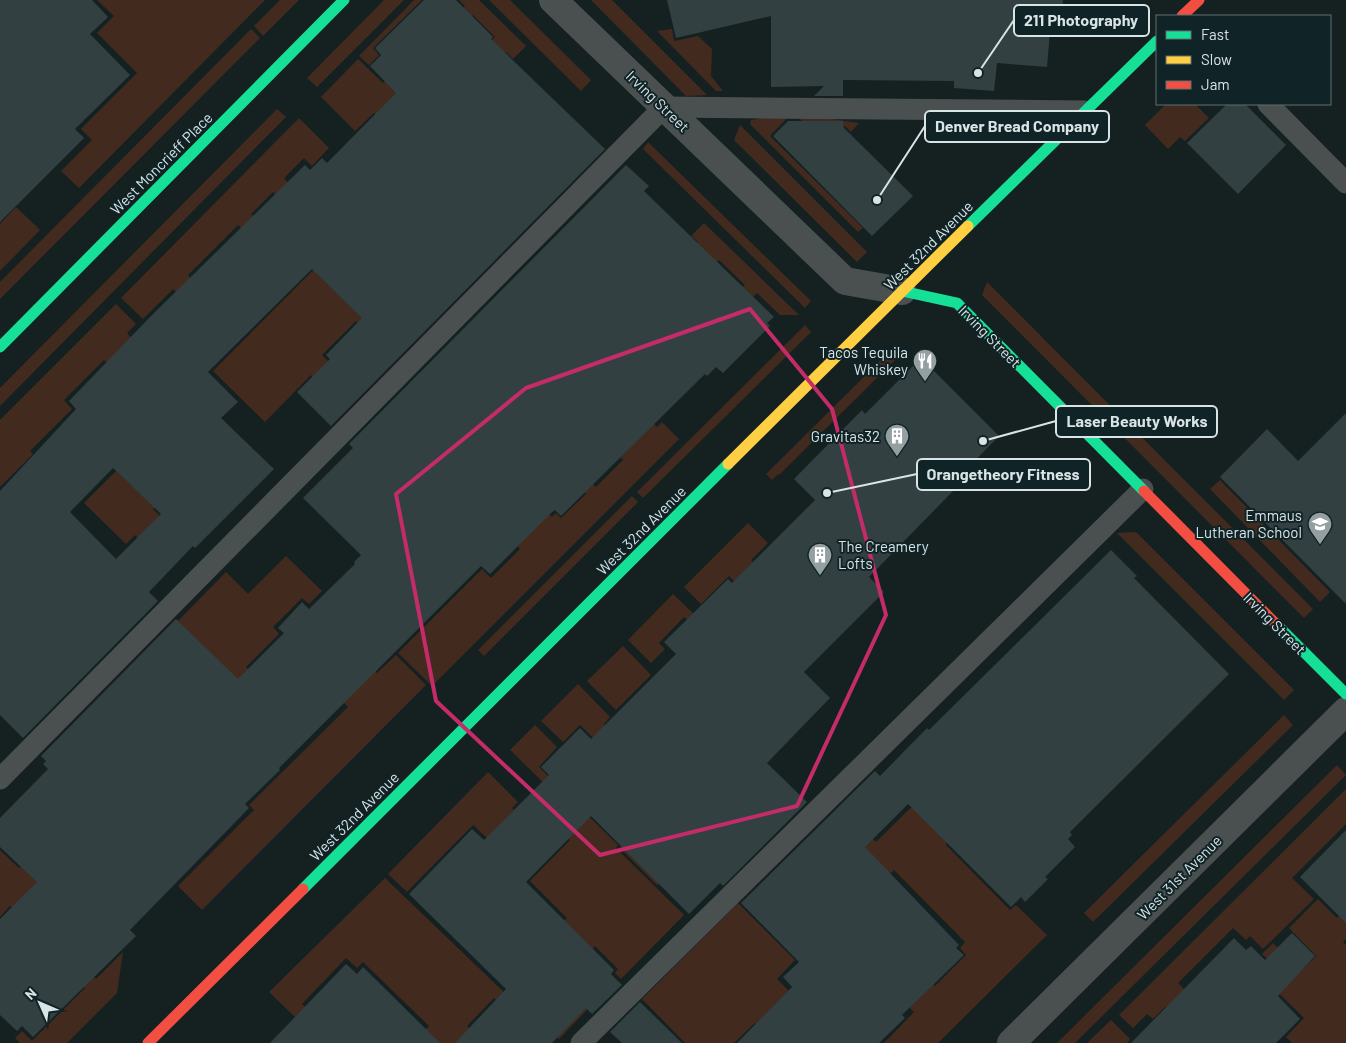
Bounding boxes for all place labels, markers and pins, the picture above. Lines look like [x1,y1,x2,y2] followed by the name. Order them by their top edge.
[1014,5,1149,36] callout: 211 Photography
[925,111,1109,142] callout: Denver Bread Company
[819,343,908,378] place label: Tacos Tequila Whiskey
[912,348,938,382] restaurant icon: Tacos Tequila Whiskey
[1056,406,1217,437] callout: Laser Beauty Works
[884,423,910,457] building icon: Gravitas32
[811,427,880,445] place label: Gravitas32
[917,459,1090,490] callout: Orangetheory Fitness
[1195,506,1302,541] place label: Emmaus Lutheran School
[1307,511,1333,545] school or university icon: Emmaus Lutheran School
[838,537,929,572] place label: The Creamery Lofts
[807,542,833,576] building icon: The Creamery Lofts

